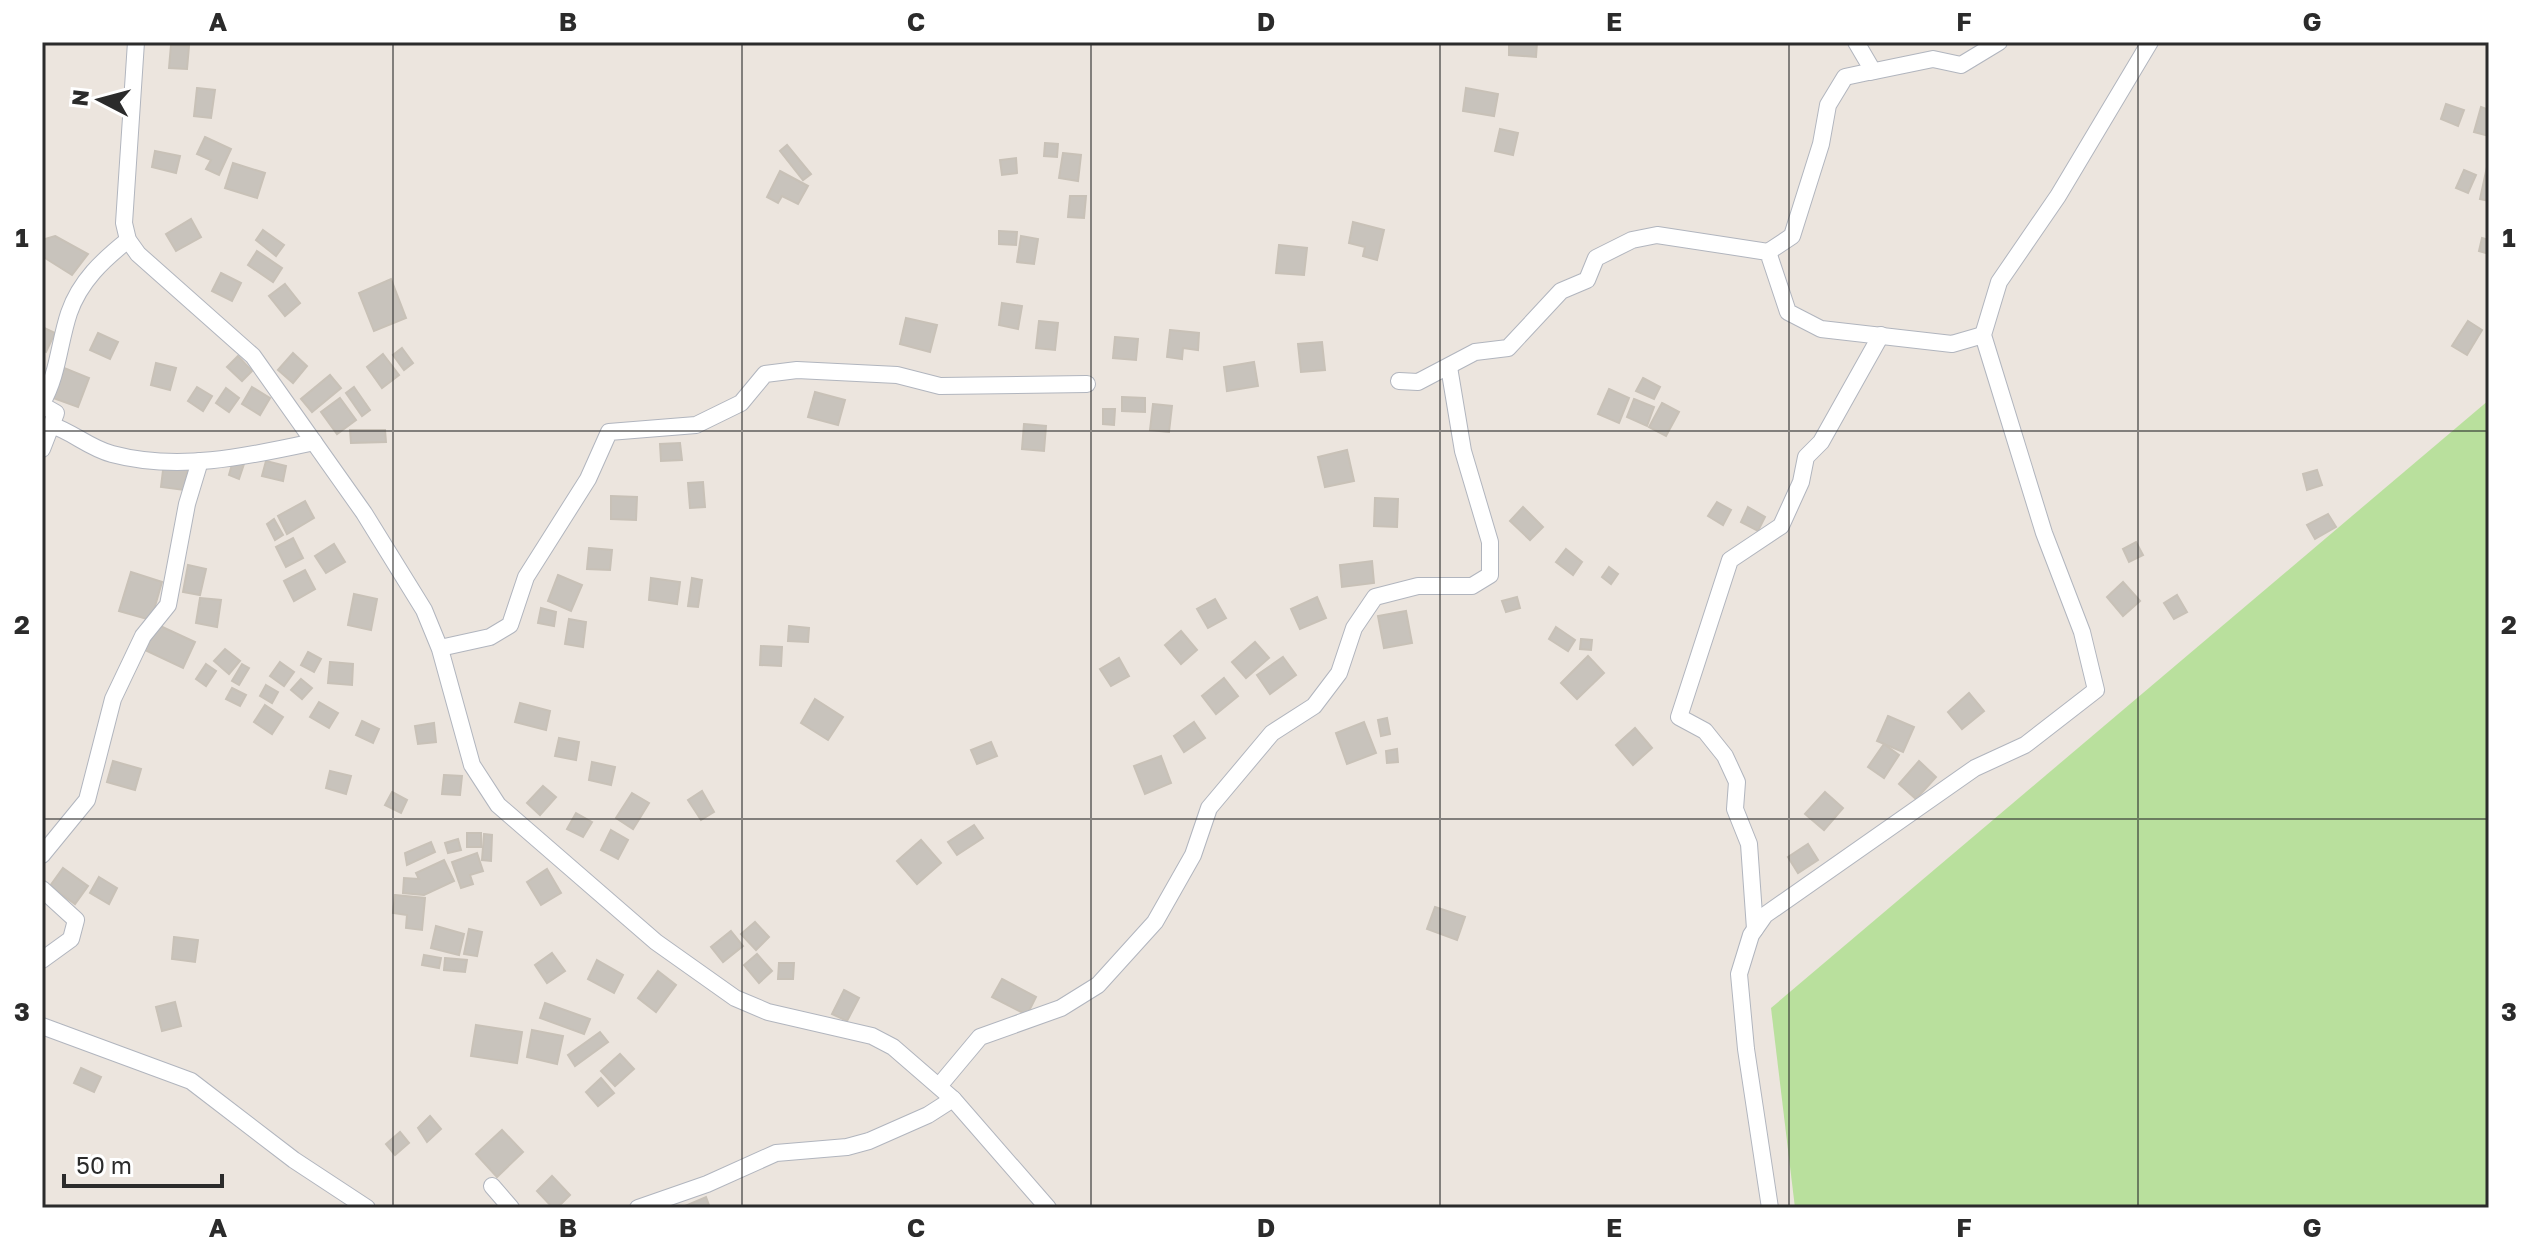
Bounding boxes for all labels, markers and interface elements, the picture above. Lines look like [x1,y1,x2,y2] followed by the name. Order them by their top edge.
[209,6,228,37] text: A
[559,6,577,37] text: B
[907,6,925,37] text: C
[1257,6,1275,37] text: D
[1606,6,1622,37] text: E
[1956,6,1972,37] text: F
[2302,6,2322,37] text: G
[60,60,140,140] north arrow
[65,88,94,108] text: N
[15,222,29,253] text: 1
[2502,222,2516,253] text: 1
[14,609,30,640] text: 2
[2501,609,2517,640] text: 2
[14,996,30,1027] text: 3
[2501,996,2517,1027] text: 3
[64,1138,222,1188] scale bar
[76,1150,132,1179] text: 50 m
[209,1212,228,1243] text: A
[559,1212,577,1243] text: B
[907,1212,925,1243] text: C
[1257,1212,1275,1243] text: D
[1606,1212,1622,1243] text: E
[1956,1212,1972,1243] text: F
[2302,1212,2322,1243] text: G

